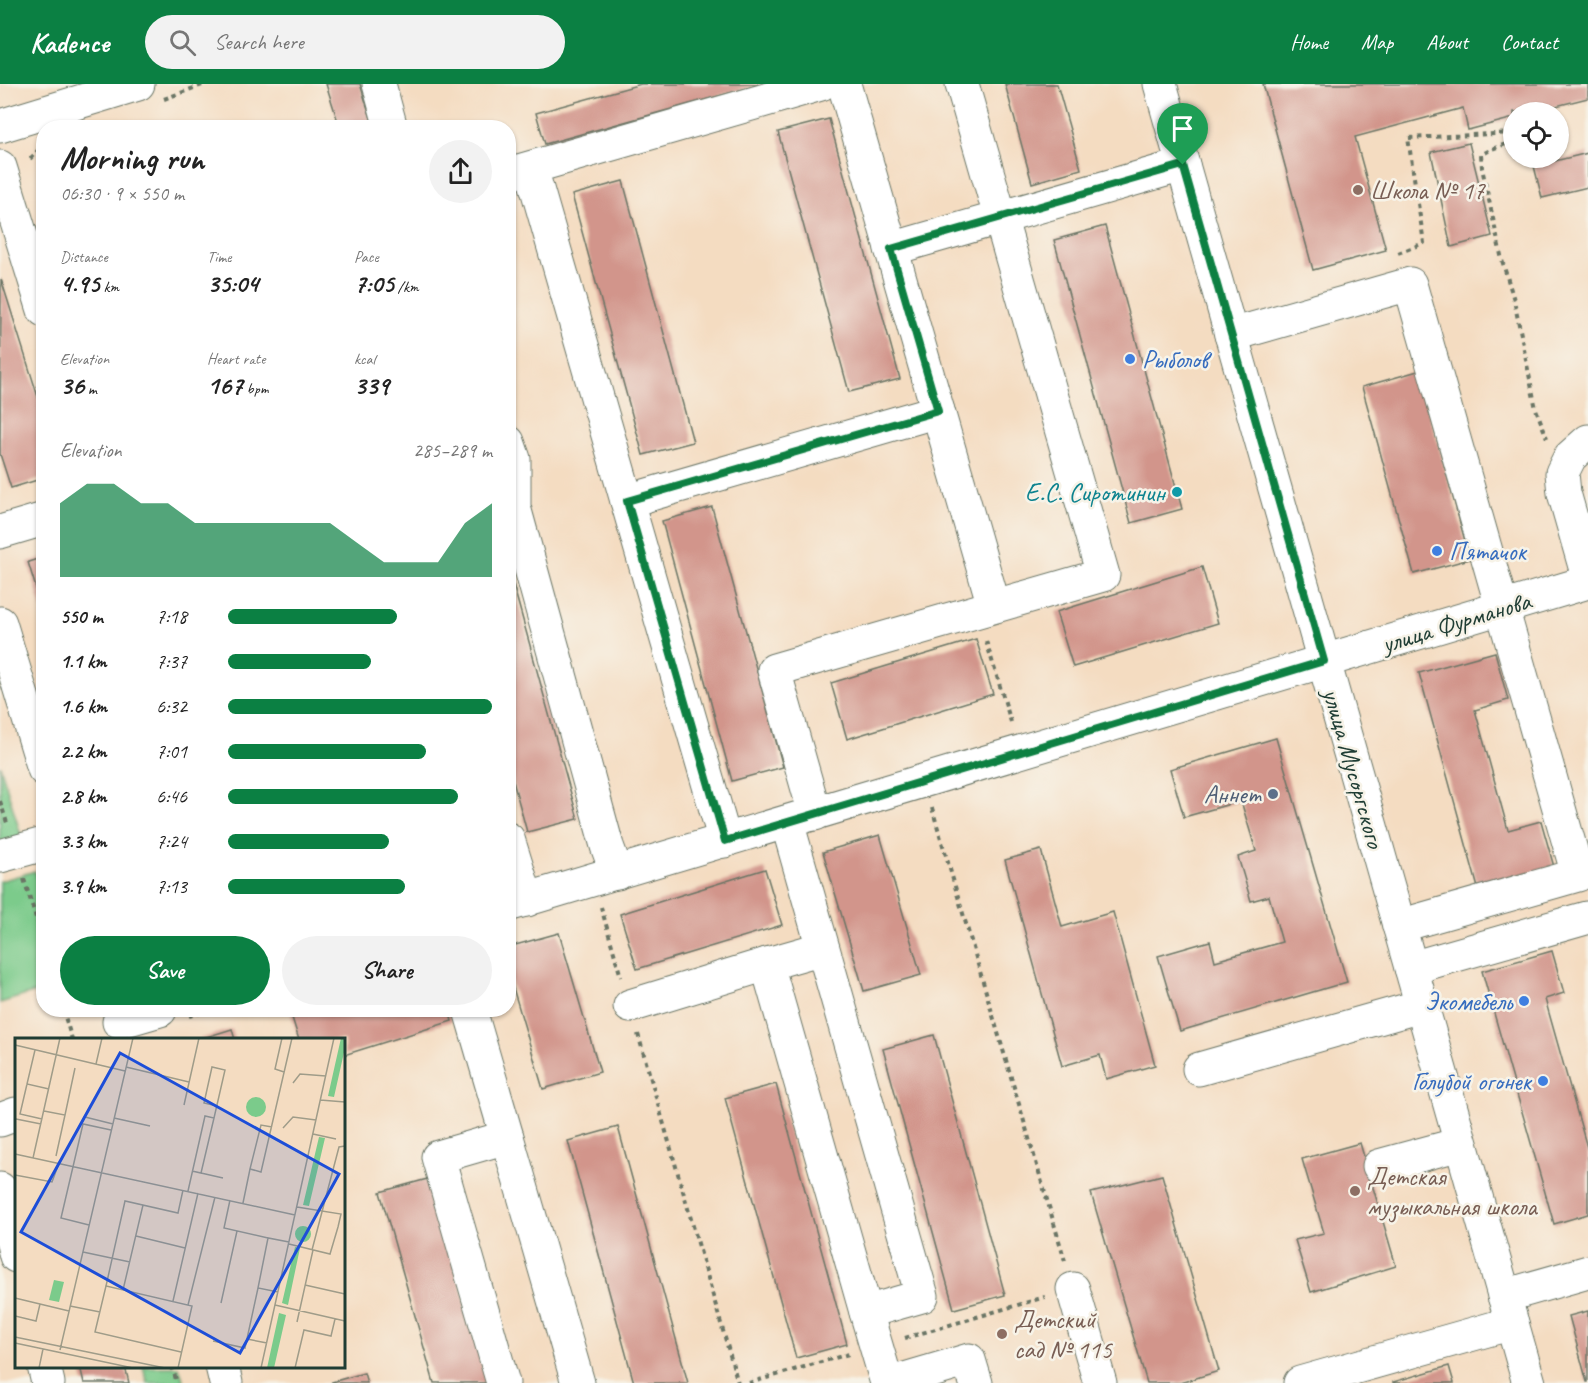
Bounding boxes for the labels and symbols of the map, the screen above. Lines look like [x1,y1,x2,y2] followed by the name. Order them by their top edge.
[1157,103,1208,165] pin
[1370,174,1486,207] place label: Школа № 17
[1351,183,1365,197] marker: Школа № 17
[1142,343,1213,376] place label: Рыболов
[1123,352,1137,366] marker: Рыболов
[1025,476,1166,509] place label: Е.С. Сиротинин
[1170,485,1184,499] marker: Е.С. Сиротинин
[1449,535,1527,568] place label: Пятачок
[1430,544,1444,558] marker: Пятачок
[1376,584,1536,661] street label: улица Фурманова
[1314,683,1393,853] street label: улица Мусоргского
[1204,778,1262,811] place label: Аннет
[1266,787,1280,801] marker: Аннет
[1425,985,1514,1018] place label: Экомебель
[1517,994,1531,1008] marker: Экомебель
[15,1038,345,1368] inset map
[1412,1065,1533,1098] place label: Голубой огонек
[1536,1074,1550,1088] marker: Голубой огонек
[1367,1160,1538,1223] place label: Детская музыкальная школа
[1348,1184,1362,1198] marker: Детская музыкальная школа
[1014,1303,1113,1366] place label: Детский сад № 115
[995,1327,1009,1341] marker: Детский сад № 115

